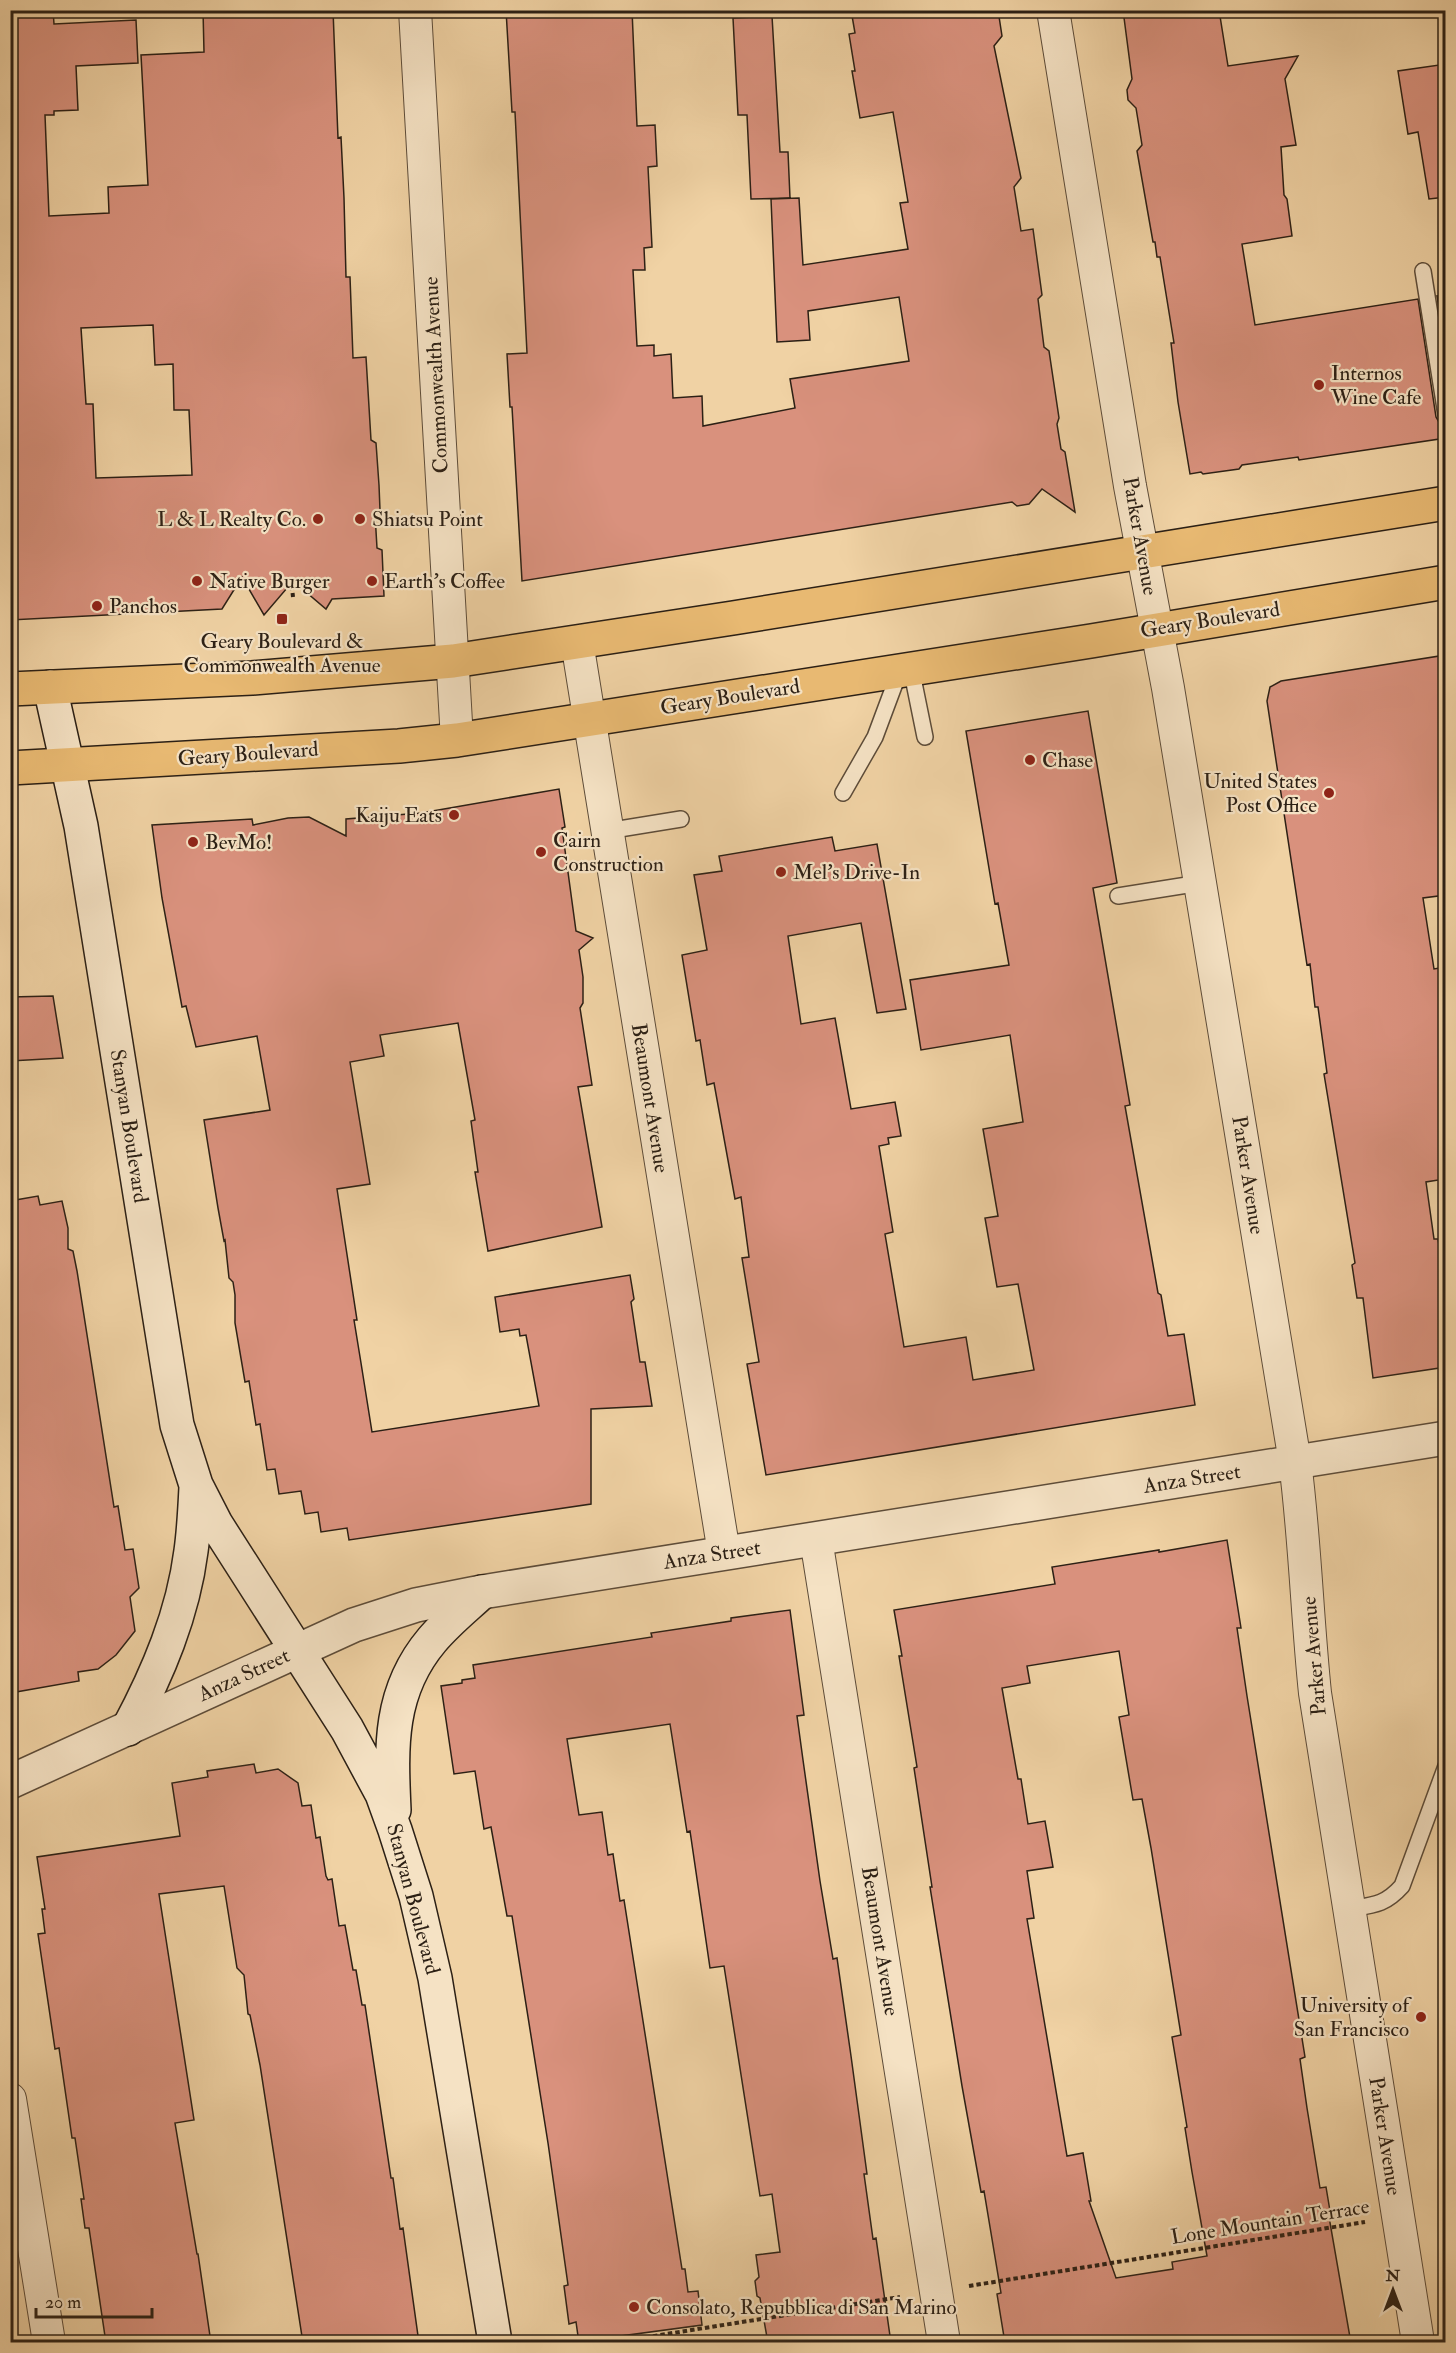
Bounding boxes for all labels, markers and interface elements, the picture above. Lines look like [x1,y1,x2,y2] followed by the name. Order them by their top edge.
[417,276,455,474] street label: Commonwealth Avenue
[1330,360,1422,411] place label: Internos Wine Cafe
[1312,378,1326,392] marker: Internos Wine Cafe
[1116,475,1164,598] street label: Parker Avenue
[157,506,306,533] place label: L & L Realty Co.
[372,506,483,533] place label: Shiatsu Point
[311,512,325,526] marker: L & L Realty Co.
[353,512,367,526] marker: Shiatsu Point
[209,568,330,595] place label: Native Burger
[384,568,505,595] place label: Earth's Coffee
[190,574,204,588] marker: Native Burger
[365,574,379,588] marker: Earth's Coffee
[109,593,177,620] place label: Panchos
[1138,596,1282,644] street label: Geary Boulevard
[90,599,104,613] marker: Panchos
[275,612,289,626] marker: Geary Boulevard & Commonwealth Avenue
[183,628,381,679] place label: Geary Boulevard & Commonwealth Avenue
[658,673,802,721] street label: Geary Boulevard
[177,736,320,772] street label: Geary Boulevard
[1042,747,1093,774] place label: Chase
[1023,753,1037,767] marker: Chase
[1203,768,1317,819] place label: United States Post Office
[1322,786,1336,800] marker: United States Post Office
[355,802,442,829] place label: Kaiju Eats
[447,808,461,822] marker: Kaiju Eats
[553,827,664,878] place label: Cairn Construction
[205,829,272,856] place label: BevMo!
[186,835,200,849] marker: BevMo!
[534,845,548,859] marker: Cairn Construction
[793,859,920,886] place label: Mel's Drive-In
[774,865,788,879] marker: Mel's Drive-In
[625,1021,675,1175] street label: Beaumont Avenue
[104,1047,155,1205] street label: Stanyan Boulevard
[1225,1114,1271,1236] street label: Parker Avenue
[1141,1458,1243,1500] street label: Anza Street
[661,1534,763,1576] street label: Anza Street
[1295,1595,1333,1717] street label: Parker Avenue
[193,1642,294,1708] street label: Anza Street
[380,1821,446,1978] street label: Stanyan Boulevard
[855,1864,905,2018] street label: Beaumont Avenue
[1294,1992,1412,2043] place label: University of San Francisco
[1414,2010,1428,2024] marker: University of San Francisco
[1362,2075,1408,2197] street label: Parker Avenue
[1169,2193,1371,2251] street label: Lone Mountain Terrace
[1363,2260,1423,2320] north arrow
[1385,2266,1401,2286] text: N
[36,2281,152,2319] scale bar
[45,2291,81,2314] text: 20 m
[646,2294,957,2321] place label: Consolato, Repubblica di San Marino
[627,2300,641,2314] marker: Consolato, Repubblica di San Marino

